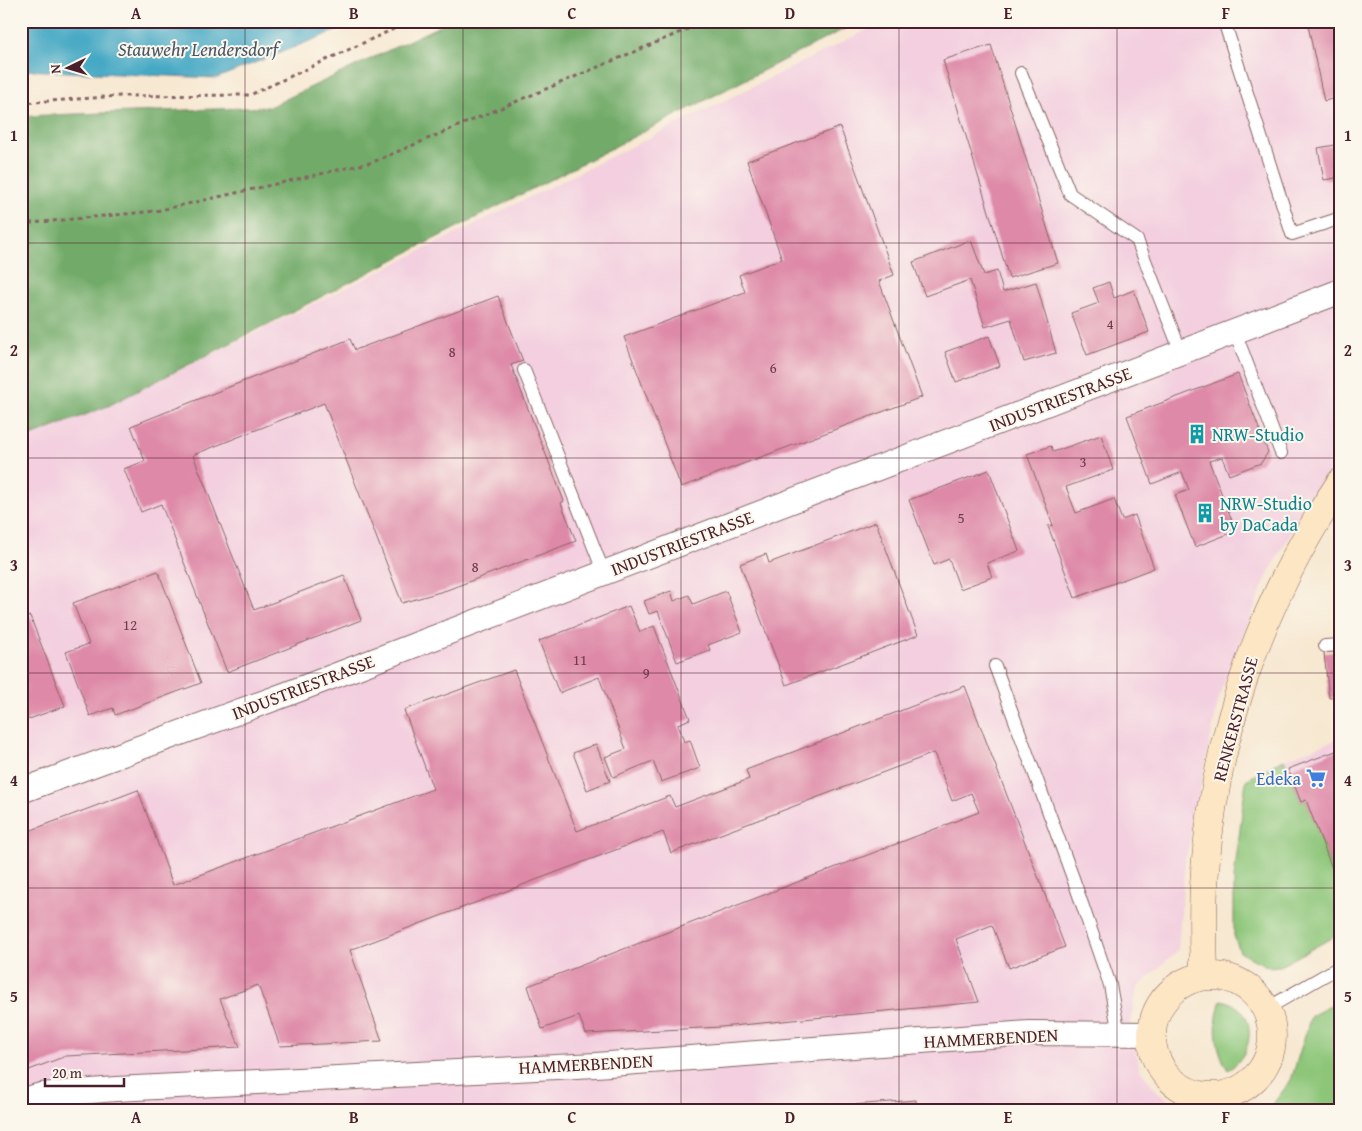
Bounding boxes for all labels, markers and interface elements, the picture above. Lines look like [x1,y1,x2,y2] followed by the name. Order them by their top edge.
[131,1,142,25] text: A
[349,1,359,25] text: B
[567,1,577,25] text: C
[785,1,795,25] text: D
[1004,1,1013,25] text: E
[1222,1,1230,25] text: F
[118,35,282,63] water label: Stauwehr Lendersdorf
[42,42,92,92] north arrow
[45,63,65,75] text: N
[10,123,18,147] text: 1
[1344,123,1352,147] text: 1
[1106,313,1114,334] house number: 4
[10,338,18,362] text: 2
[1344,338,1352,362] text: 2
[448,341,456,362] house number: 8
[769,357,777,378] house number: 6
[985,359,1135,439] street label: INDUSTRIESTRASSE
[1212,421,1304,448] place label: NRW-Studio
[1186,423,1208,445] building icon: NRW-Studio
[1079,451,1087,472] house number: 3
[1220,490,1312,538] place label: NRW-Studio by DaCada
[1194,502,1216,524] building icon: NRW-Studio by DaCada
[607,503,757,583] street label: INDUSTRIESTRASSE
[957,507,965,528] house number: 5
[10,553,18,577] text: 3
[1344,553,1352,577] text: 3
[471,556,479,577] house number: 8
[123,614,137,635] house number: 12
[228,647,378,727] street label: INDUSTRIESTRASSE
[573,649,587,670] house number: 11
[1205,654,1265,784] street label: RENKERSTRASSE
[642,662,650,683] house number: 9
[1256,765,1301,792] place label: Edeka
[1305,767,1327,789] supermarket icon: Edeka
[10,768,18,792] text: 4
[1344,768,1352,792] text: 4
[10,984,18,1008] text: 5
[1344,984,1352,1008] text: 5
[923,1021,1059,1055] street label: HAMMERBENDEN
[518,1047,654,1081] street label: HAMMERBENDEN
[45,1056,124,1088] scale bar
[52,1062,83,1083] text: 20 m
[131,1105,142,1129] text: A
[349,1105,359,1129] text: B
[567,1105,577,1129] text: C
[785,1105,795,1129] text: D
[1004,1105,1013,1129] text: E
[1222,1105,1230,1129] text: F

